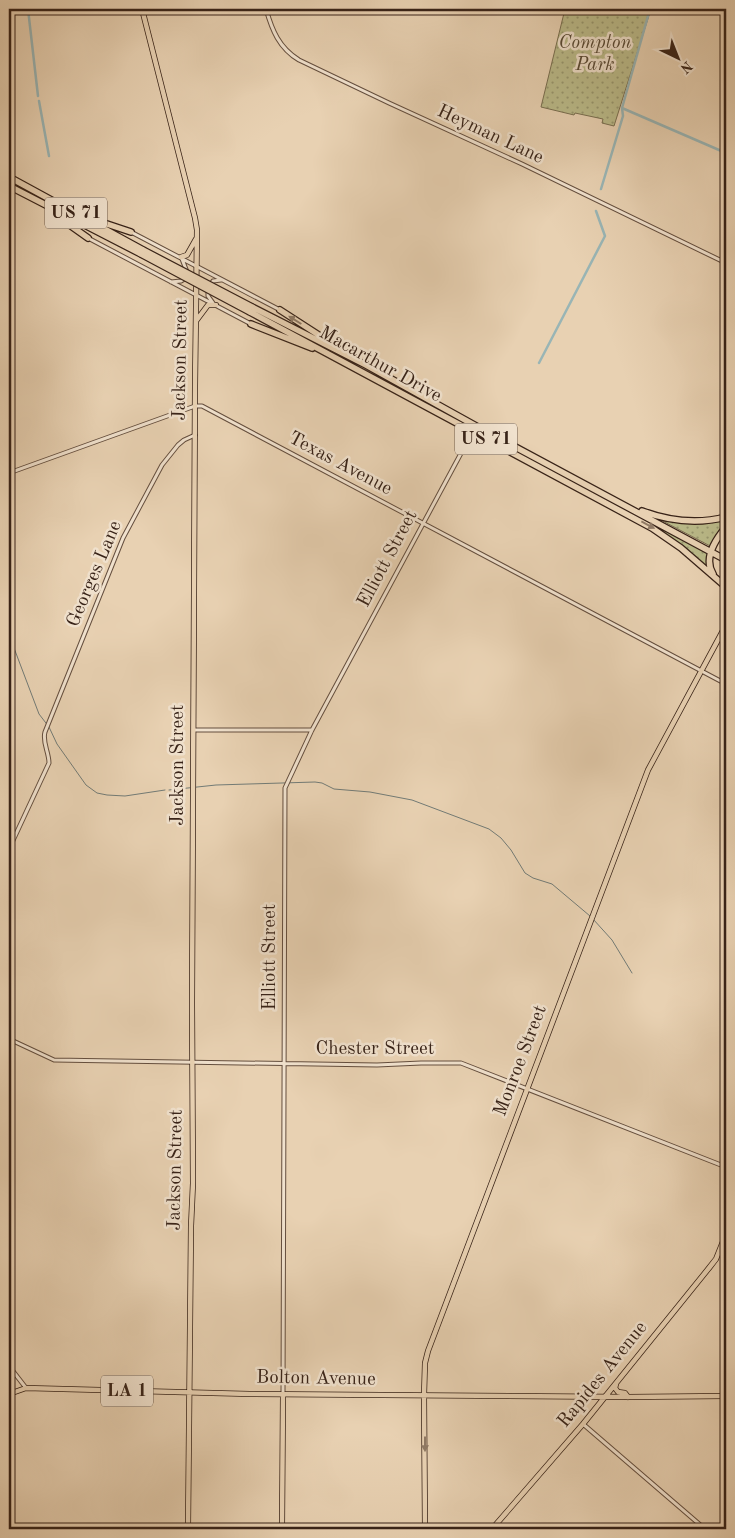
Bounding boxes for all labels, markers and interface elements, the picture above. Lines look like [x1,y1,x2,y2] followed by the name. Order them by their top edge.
[652,32,702,82] north arrow
[559,34,632,75] park label: Compton Park
[677,58,695,76] text: N
[434,102,546,168] street label: Heyman Lane
[45,198,107,228] road number: US 71
[170,299,192,421] street label: Jackson Street
[289,315,302,325] one-way arrow
[316,324,444,406] street label: Macarthur Drive
[455,424,517,454] road number: US 71
[285,429,395,499] street label: Texas Avenue
[355,507,421,611] street label: Elliott Street
[64,518,126,630] street label: Georges Lane
[641,521,655,530] one-way arrow
[169,704,188,826] street label: Jackson Street
[261,904,280,1010] street label: Elliott Street
[491,1003,551,1119] street label: Monroe Street
[316,1040,434,1059] street label: Chester Street
[165,1109,187,1231] street label: Jackson Street
[555,1318,651,1432] street label: Rapides Avenue
[256,1368,376,1390] street label: Bolton Avenue
[101,1375,153,1406] road number: LA 1
[421,1436,429,1452] one-way arrow

